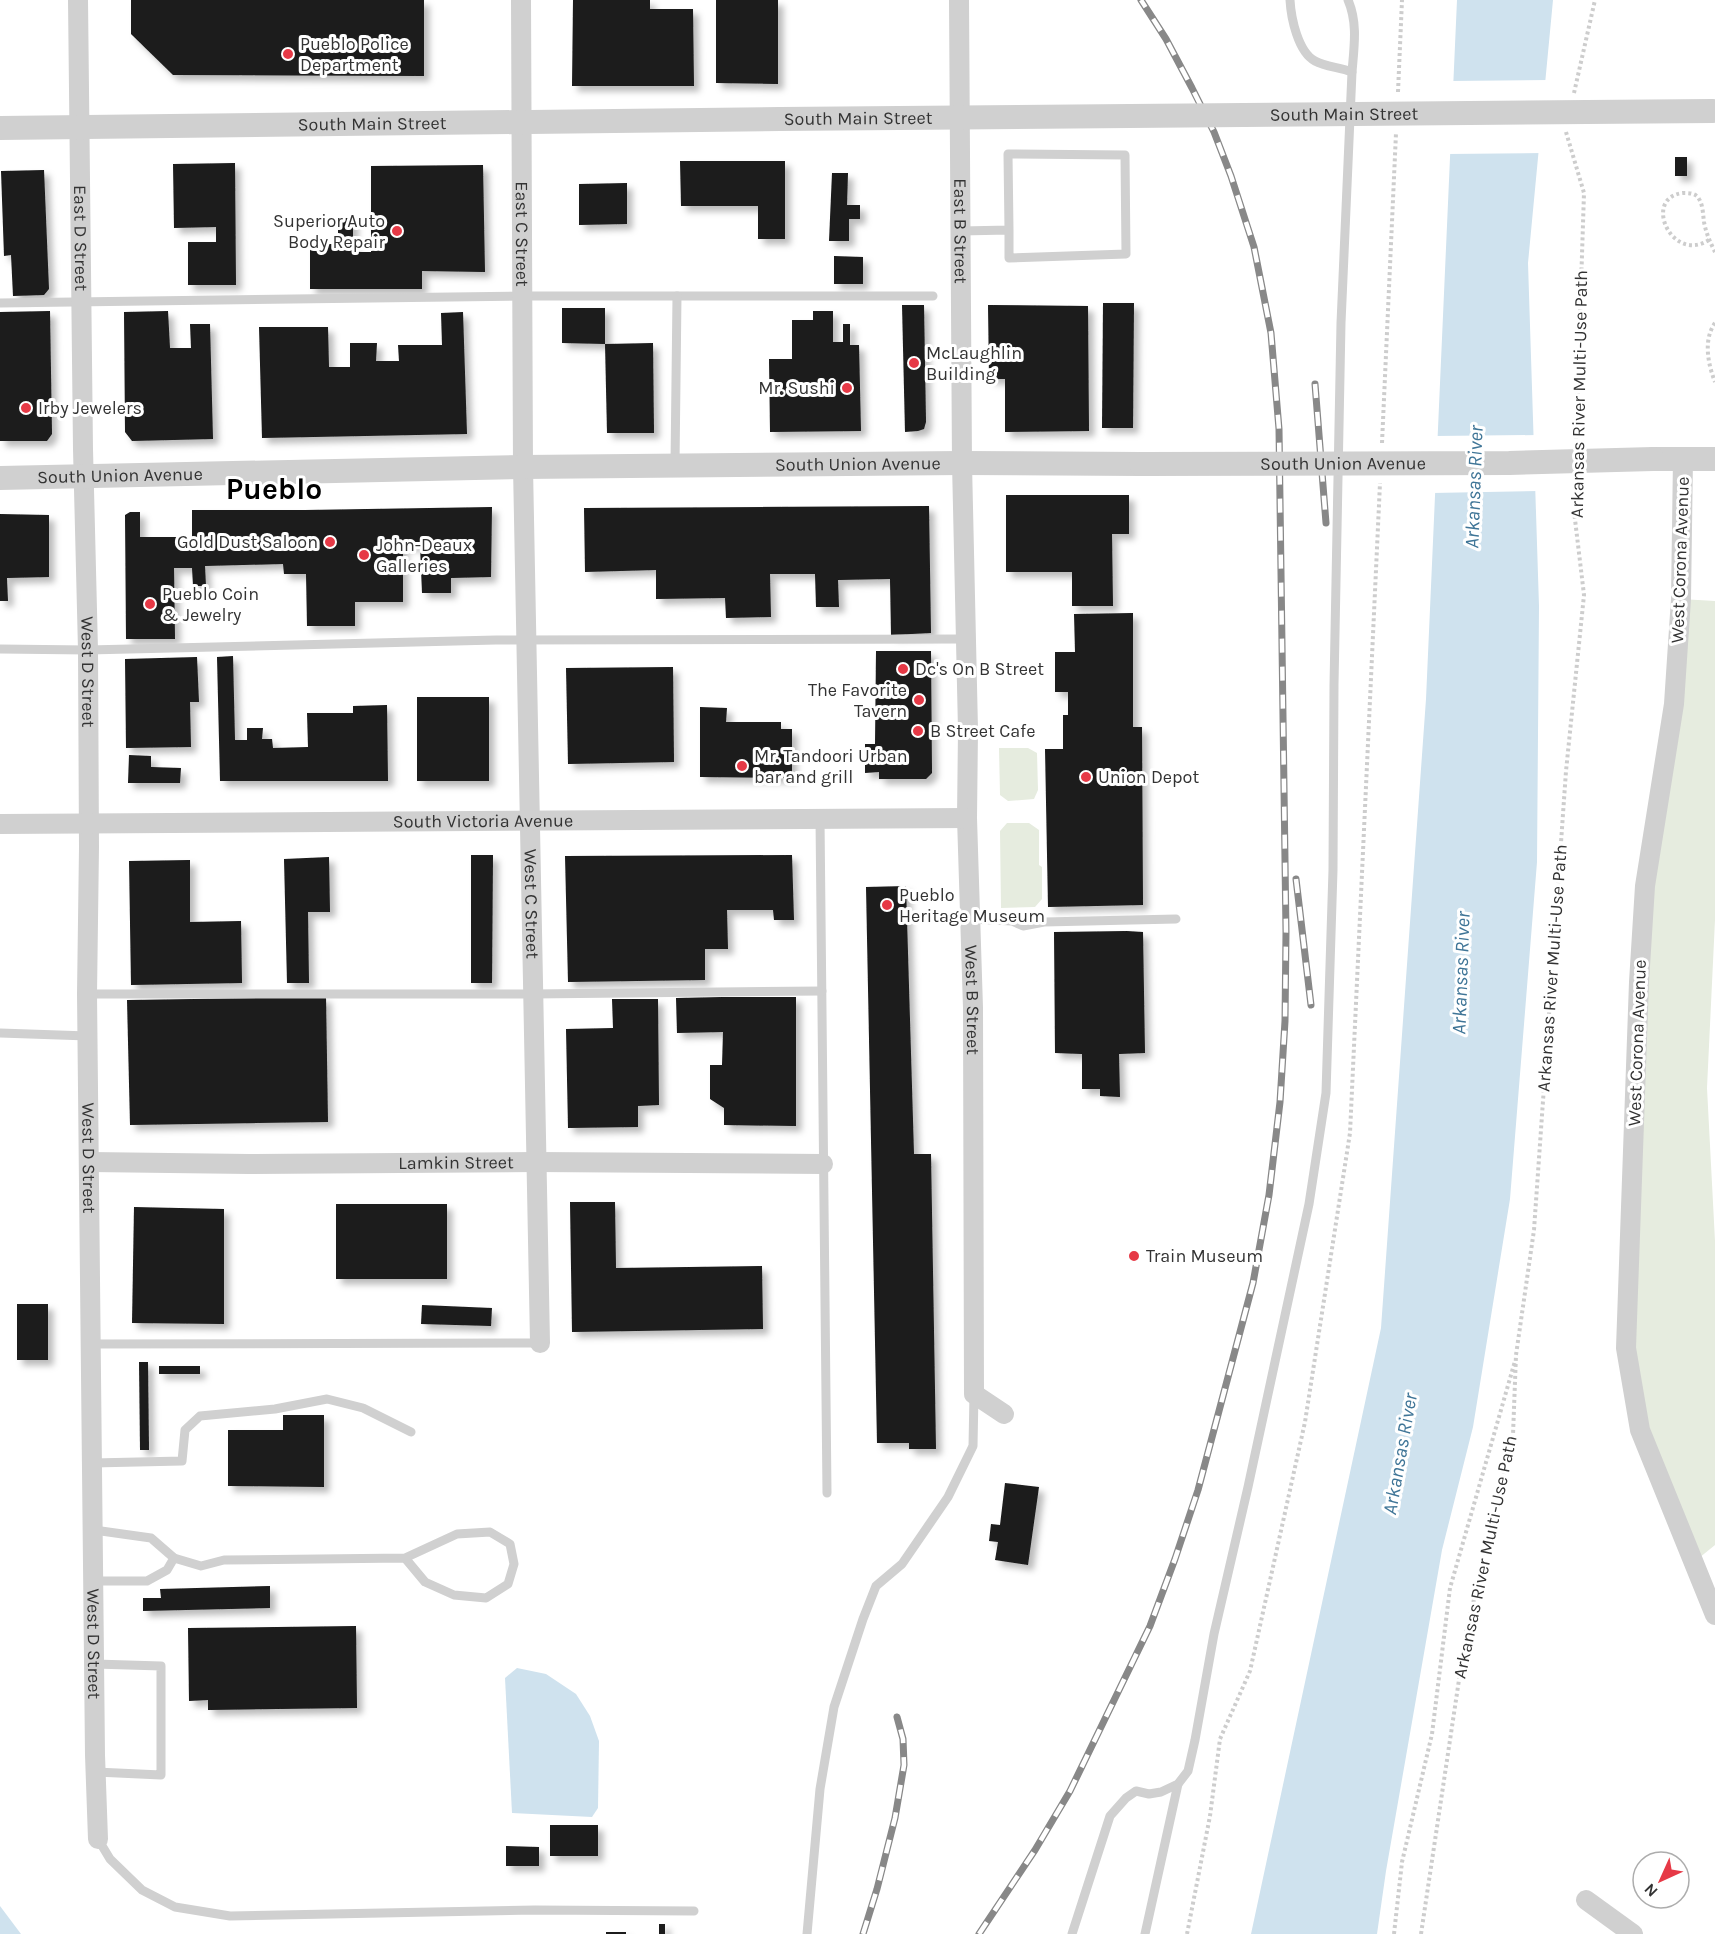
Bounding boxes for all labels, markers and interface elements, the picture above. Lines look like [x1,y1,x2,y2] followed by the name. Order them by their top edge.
[300,33,409,76] place label: Pueblo Police Department
[281,47,295,61] marker: Pueblo Police Department
[1270,103,1419,126] street label: South Main Street
[784,107,933,130] street label: South Main Street
[297,112,447,136] street label: South Main Street
[949,178,972,284] street label: East B Street
[511,181,533,287] street label: East C Street
[69,185,92,291] street label: East D Street
[273,210,385,253] place label: Superior Auto Body Repair
[390,224,404,238] marker: Superior Auto Body Repair
[1566,270,1592,518] street label: Arkansas River Multi-Use Path
[926,342,1022,385] place label: McLaughlin Building
[907,356,921,370] marker: McLaughlin Building
[758,377,835,399] place label: Mr. Sushi
[840,381,854,395] marker: Mr. Sushi
[38,397,142,419] place label: Irby Jewelers
[19,401,33,415] marker: Irby Jewelers
[1460,424,1488,549] water label: Arkansas River
[775,452,941,476] street label: South Union Avenue
[1260,452,1426,475] street label: South Union Avenue
[37,463,203,488] street label: South Union Avenue
[226,471,322,507] district label: Pueblo
[1666,476,1694,644] street label: West Corona Avenue
[177,531,318,553] place label: Gold Dust Saloon
[376,534,472,577] place label: John-Deaux Galleries
[323,535,337,549] marker: Gold Dust Saloon
[357,548,371,562] marker: John-Deaux Galleries
[162,583,259,626] place label: Pueblo Coin & Jewelry
[143,597,157,611] marker: Pueblo Coin & Jewelry
[76,616,99,728] street label: West D Street
[915,658,1044,680] place label: Dc's On B Street
[896,662,910,676] marker: Dc's On B Street
[808,679,907,722] place label: The Favorite Tavern
[912,693,926,707] marker: The Favorite Tavern
[930,720,1036,742] place label: B Street Cafe
[911,724,925,738] marker: B Street Cafe
[754,745,908,788] place label: Mr. Tandoori Urban bar and grill
[735,759,749,773] marker: Mr. Tandoori Urban bar and grill
[1098,766,1199,788] place label: Union Depot
[1079,770,1093,784] marker: Union Depot
[393,809,573,833] street label: South Victoria Avenue
[1532,843,1572,1093] street label: Arkansas River Multi-Use Path
[519,849,544,959] street label: West C Street
[899,884,1045,927] place label: Pueblo Heritage Museum
[880,898,894,912] marker: Pueblo Heritage Museum
[1447,910,1475,1035] water label: Arkansas River
[960,944,984,1055] street label: West B Street
[1623,959,1651,1127] street label: West Corona Avenue
[77,1102,100,1214] street label: West D Street
[398,1151,514,1174] street label: Lamkin Street
[1146,1245,1263,1267] place label: Train Museum
[1127,1249,1141,1263] marker: Train Museum
[1378,1390,1422,1517] water label: Arkansas River
[1448,1433,1522,1681] street label: Arkansas River Multi-Use Path
[82,1588,105,1700] street label: West D Street
[1631,1850,1691,1910] north arrow
[1640,1879,1662,1901] text: N

